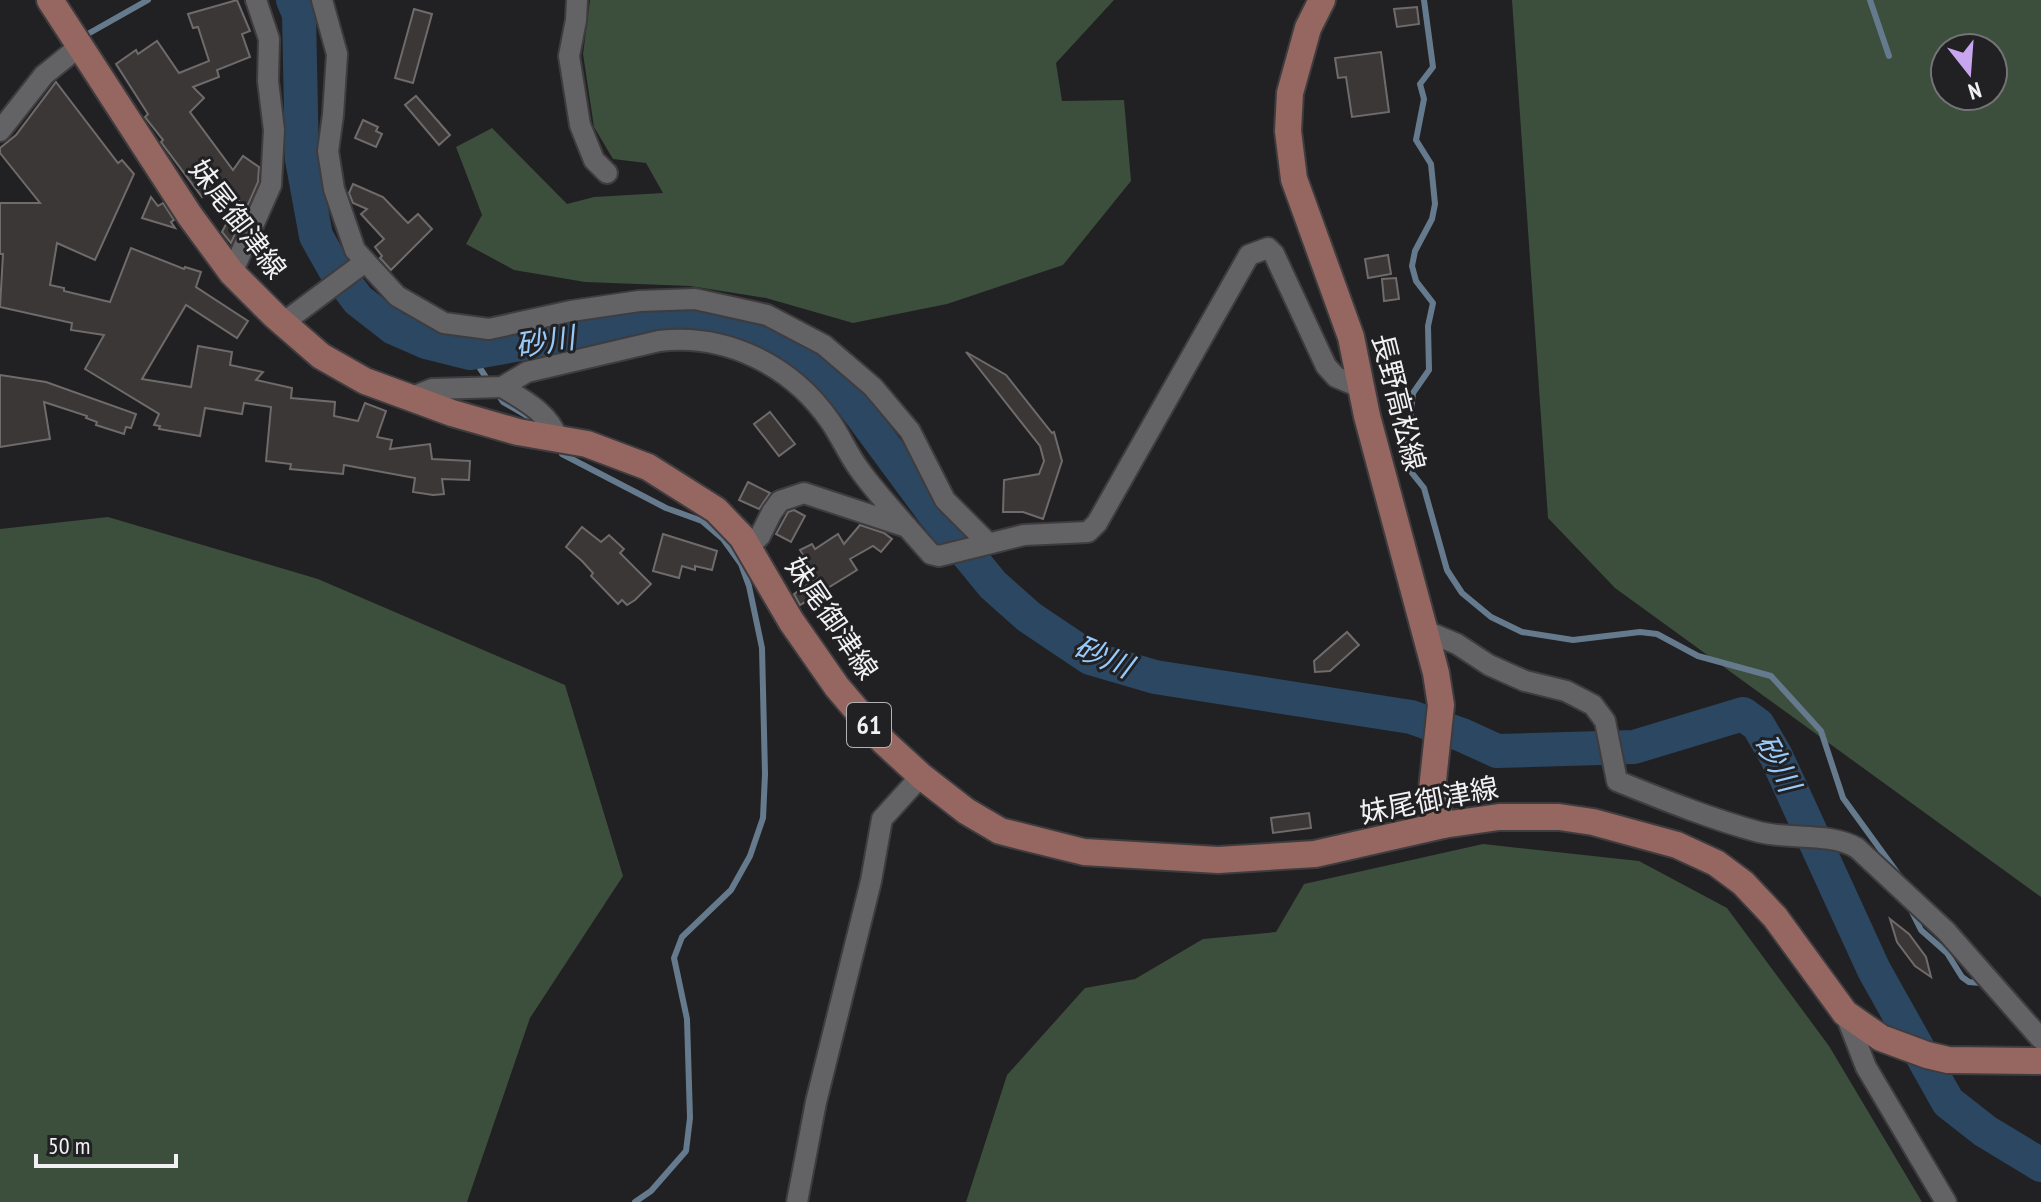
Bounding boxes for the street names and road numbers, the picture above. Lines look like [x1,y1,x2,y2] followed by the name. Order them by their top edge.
[181,152,295,286] street label: 妹尾御津線
[1365,329,1434,474] street label: 長野高松線
[778,549,887,686] street label: 妹尾御津線
[847,703,891,747] road number: 61
[1357,768,1501,831] street label: 妹尾御津線

